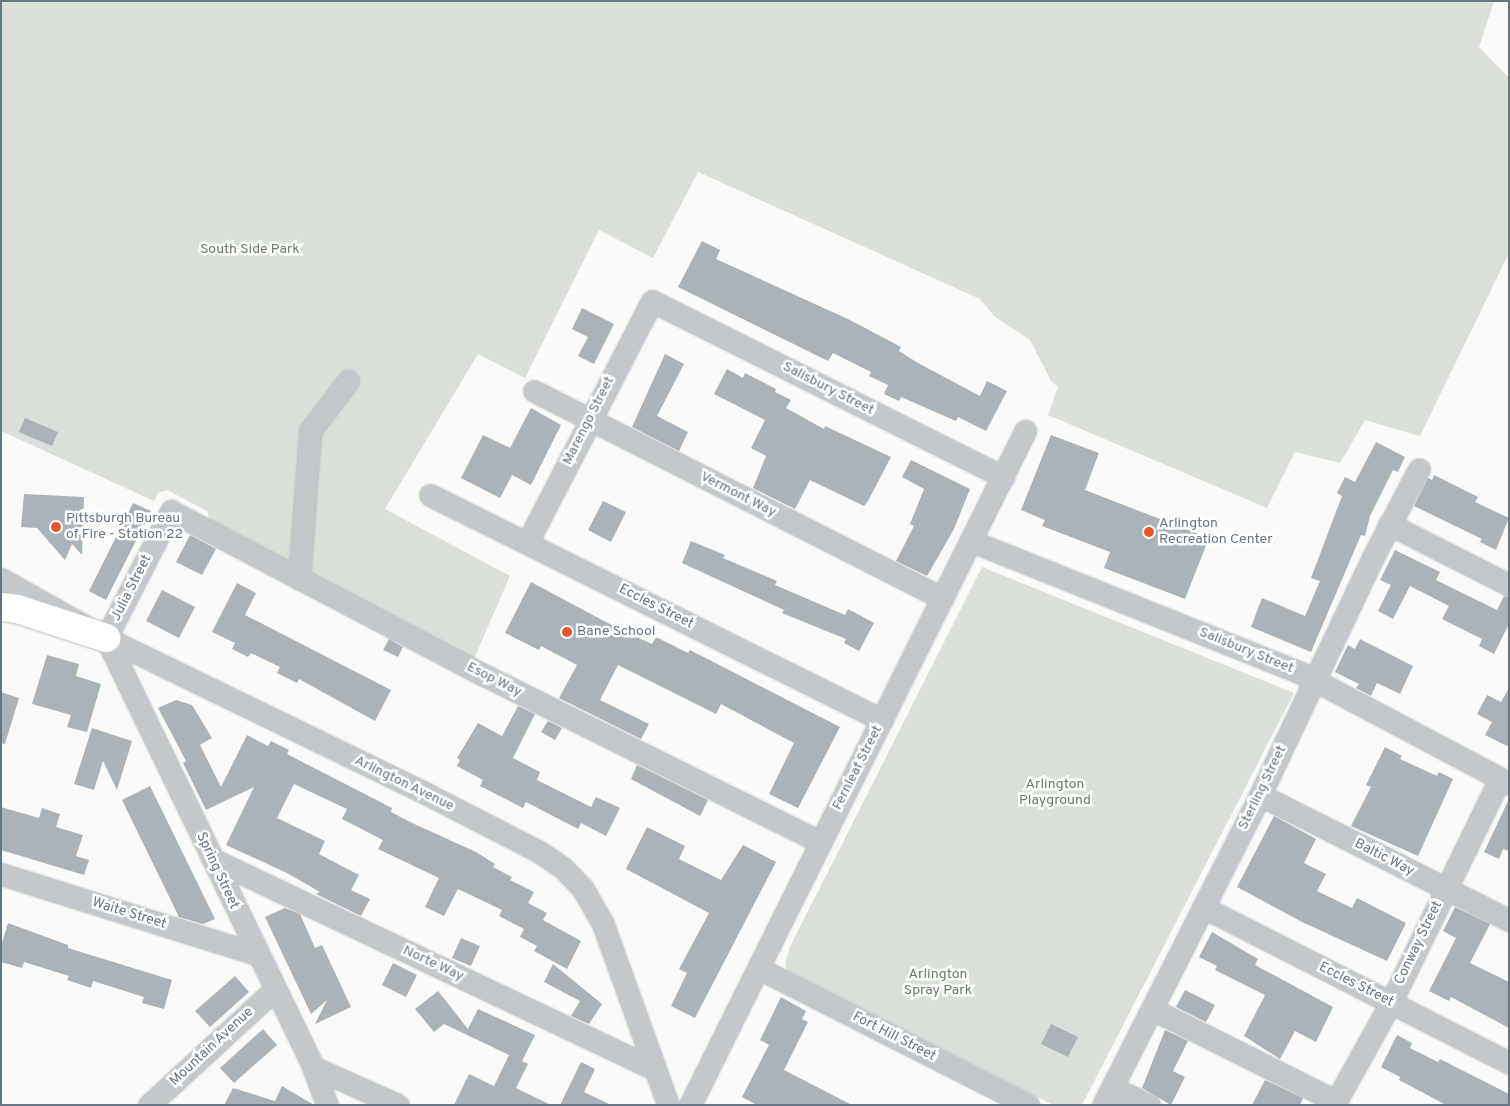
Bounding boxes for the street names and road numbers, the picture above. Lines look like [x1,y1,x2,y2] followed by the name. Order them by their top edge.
[780,359,876,419] street label: Salisbury Street
[560,374,618,468] street label: Marengo Street
[697,469,779,521] street label: Vermont Way
[108,552,156,624] street label: Julia Street
[616,581,696,633] street label: Eccles Street
[1196,624,1296,678] street label: Salisbury Street
[464,659,524,701] street label: Esop Way
[829,723,887,813] street label: Fernleaf Street
[1235,743,1291,833] street label: Sterling Street
[351,753,457,815] street label: Arlington Avenue
[192,830,242,912] street label: Spring Street
[1351,836,1417,880] street label: Baltic Way
[90,895,168,933] street label: Waite Street
[1391,898,1447,988] street label: Conway Street
[400,943,466,985] street label: Norte Way
[1316,959,1396,1011] street label: Eccles Street
[166,1004,258,1090] street label: Mountain Avenue
[850,1009,938,1065] street label: Fort Hill Street

